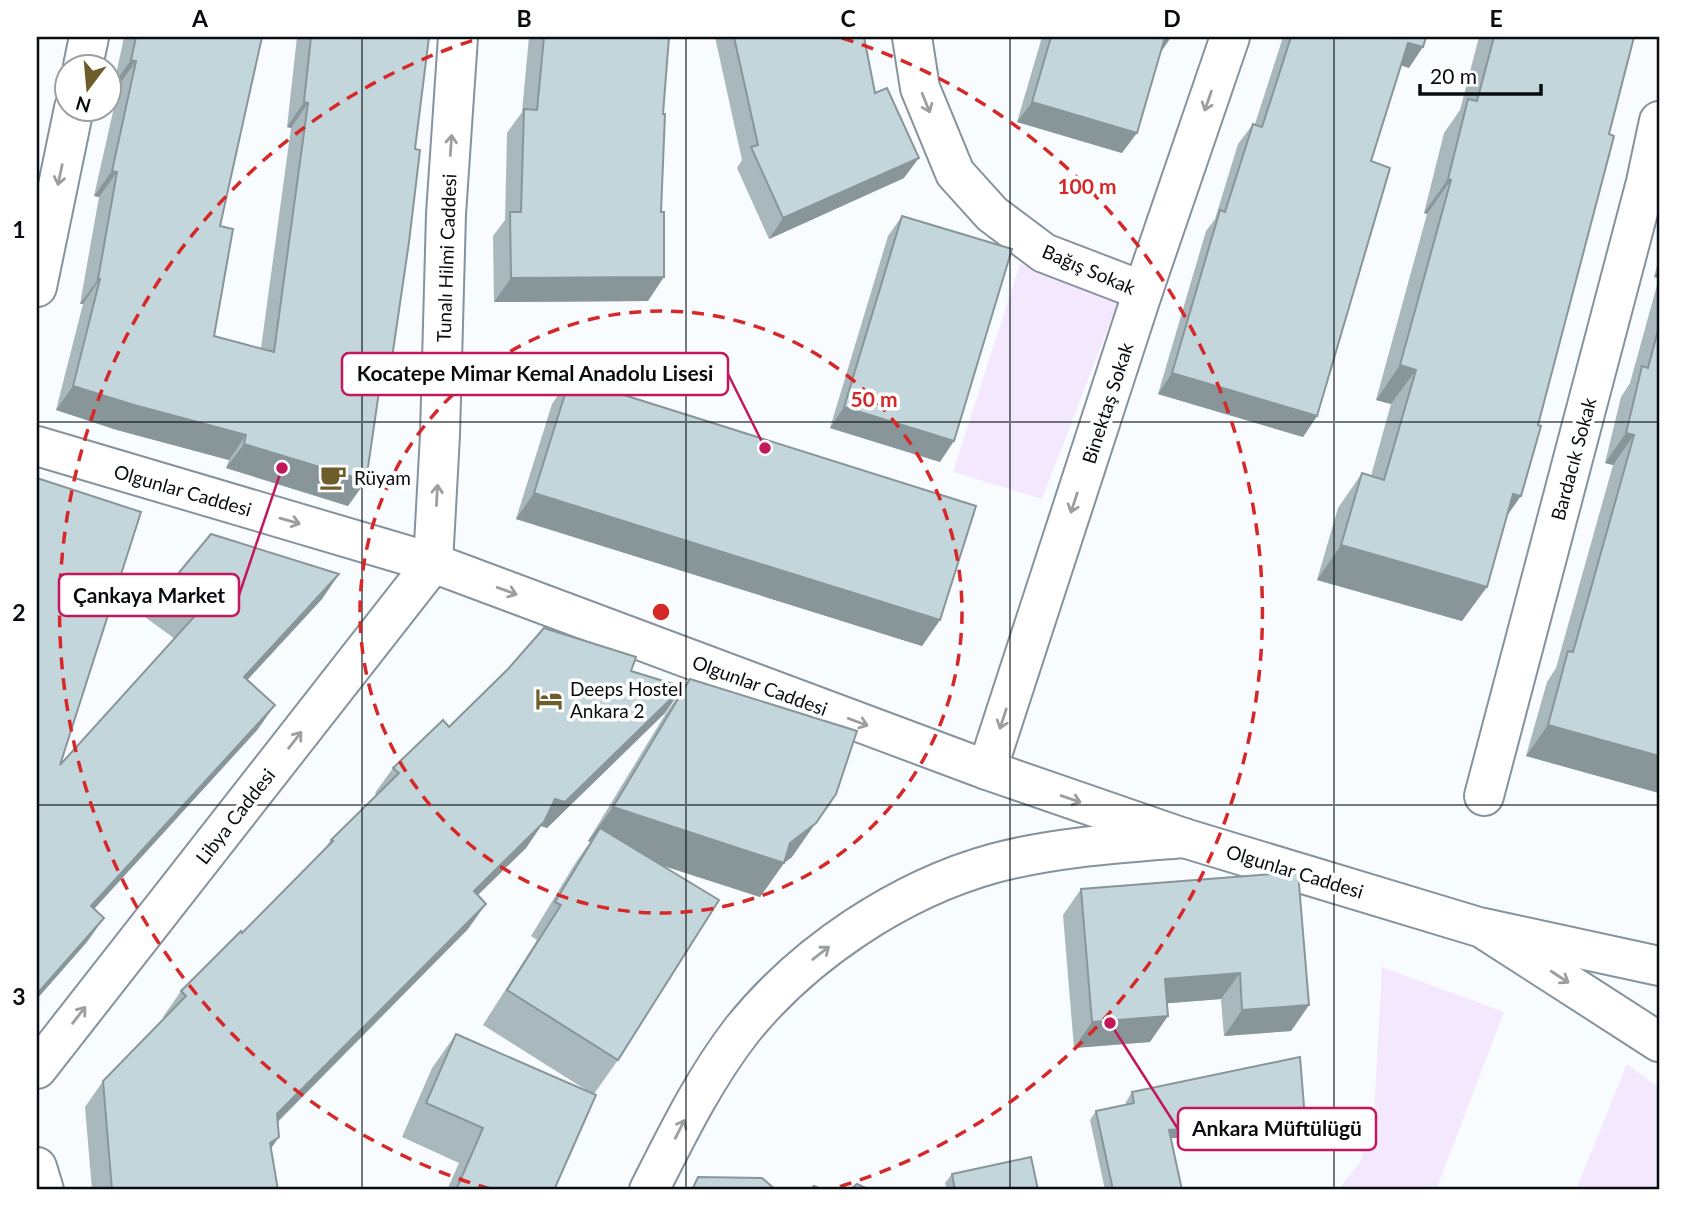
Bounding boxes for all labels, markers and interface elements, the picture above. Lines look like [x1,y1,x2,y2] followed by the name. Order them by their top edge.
[191,4,209,32] text: A
[516,4,532,32] text: B
[840,4,856,32] text: C
[1163,4,1181,32] text: D
[1489,4,1503,32] text: E
[52,52,122,122] north arrow
[1420,52,1540,96] scale bar
[1430,63,1477,88] text: 20 m
[1201,90,1213,112] one-way arrow
[73,92,93,118] text: N
[920,92,933,113] one-way arrow
[444,134,457,157] one-way arrow
[53,163,67,186] one-way arrow
[432,173,460,343] street label: Tunalı Hilmi Caddesi
[1057,173,1117,198] text: 100 m
[12,215,26,243] text: 1
[1039,239,1139,299] street label: Bağış Sokak
[1077,339,1138,466] street label: Binektaş Sokak
[342,353,728,395] callout: Kocatepe Mimar Kemal Anadolu Lisesi
[357,360,713,385] text: Kocatepe Mimar Kemal Anadolu Lisesi
[850,386,898,411] text: 50 m
[1546,395,1601,523] street label: Bardacık Sokak
[112,459,254,521] street label: Olgunlar Caddesi
[318,462,348,492] cafe icon: Rüyam
[354,466,411,489] place label: Rüyam
[430,484,443,507] one-way arrow
[1067,492,1080,514] one-way arrow
[278,515,301,528] one-way arrow
[59,574,239,616] callout: Çankaya Market
[73,582,225,607] text: Çankaya Market
[495,585,517,598] one-way arrow
[12,598,26,626] text: 2
[649,600,673,624] centre of rings
[689,650,831,720] street label: Olgunlar Caddesi
[570,677,683,722] place label: Deeps Hostel Ankara 2
[534,684,564,714] hotel icon: Deeps Hostel Ankara 2
[996,708,1009,730] one-way arrow
[846,716,868,729] one-way arrow
[287,731,302,749] one-way arrow
[191,764,279,868] street label: Libya Caddesi
[1060,794,1082,806] one-way arrow
[1224,839,1366,903] street label: Olgunlar Caddesi
[811,946,829,961] one-way arrow
[1550,970,1570,984] one-way arrow
[12,982,26,1010] text: 3
[71,1006,86,1025] one-way arrow
[1178,1108,1376,1150] callout: Ankara Müftülügü
[1191,1115,1362,1140] text: Ankara Müftülügü
[673,1119,687,1140] one-way arrow

